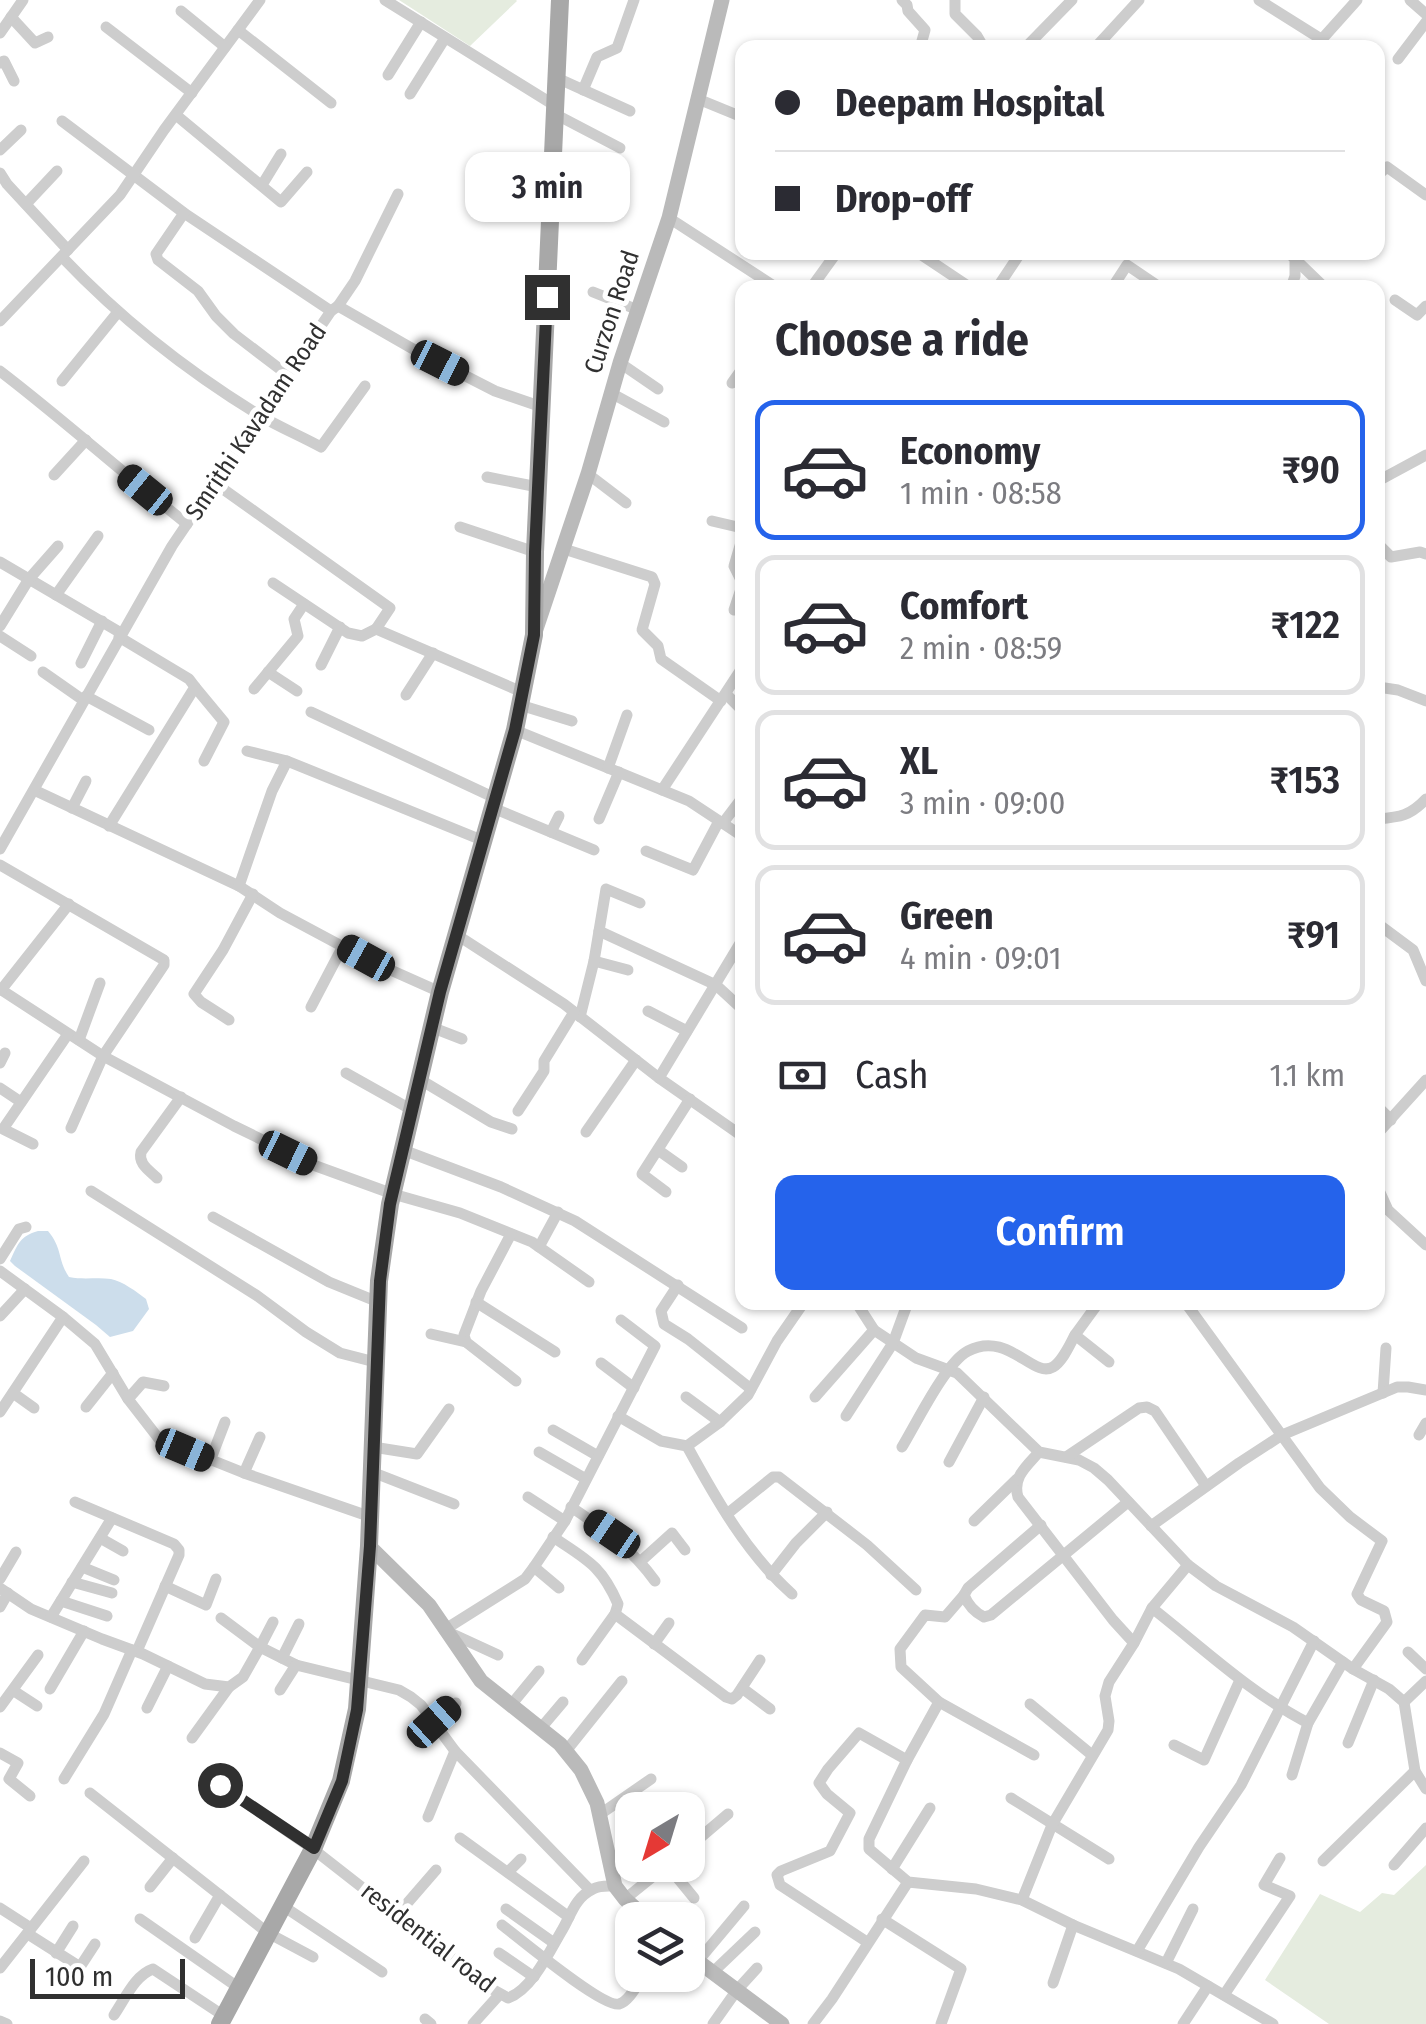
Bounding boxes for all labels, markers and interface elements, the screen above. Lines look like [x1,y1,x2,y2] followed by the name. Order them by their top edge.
[835,80,1104,126] text: Deepam Hospital
[464,152,630,222] callout: 3 min
[512,168,583,206] text: 3 min
[835,176,971,222] text: Drop-off
[578,247,646,377] street label: Curzon Road
[525,275,570,320] route end
[775,313,1029,367] text: Choose a ride
[179,318,333,526] street label: Smrithi Kavadam Road
[406,336,474,390] car
[780,425,870,515] icon: car
[900,428,1040,474] text: Economy
[1282,447,1340,493] text: ₹90
[112,459,178,521] car
[900,474,1062,512] text: 1 min · 08:58
[780,580,870,670] icon: car
[900,583,1028,629] text: Comfort
[1271,602,1340,648] text: ₹122
[900,629,1062,667] text: 2 min · 08:59
[780,735,870,825] icon: car
[900,738,938,784] text: XL
[1270,757,1340,803] text: ₹153
[900,784,1065,822] text: 3 min · 09:00
[780,890,870,980] icon: car
[900,893,994,939] text: Green
[1287,912,1340,958] text: ₹91
[332,930,400,986] car
[900,939,1061,977] text: 4 min · 09:01
[775,1048,830,1103] icon: cash
[855,1052,929,1098] text: Cash
[1269,1056,1345,1094] text: 1.1 km
[254,1126,322,1180] car
[775,1175,1345,1290] button: Confirm
[152,1424,218,1476] car
[579,1505,645,1563] car
[402,1691,466,1753] car
[198,1763,243,1808] route start
[615,1792,705,1882] north arrow
[615,1792,705,1992] map controls
[355,1876,501,2000] street label: residential road
[615,1902,705,1992] button: layers
[30,1954,185,1998] scale bar
[45,1960,113,1993] text: 100 m

